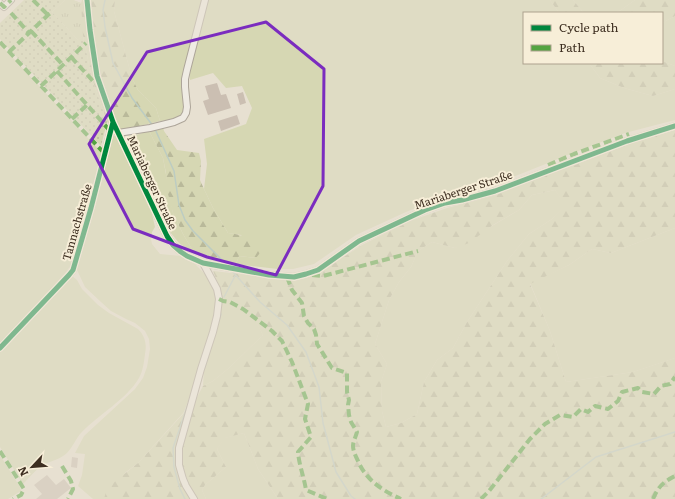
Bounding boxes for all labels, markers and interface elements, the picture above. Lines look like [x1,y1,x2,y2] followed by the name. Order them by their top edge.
[523,12,663,64] legend
[559,18,619,36] text: Cycle path
[559,38,585,56] text: Path
[124,132,182,232] street label: Mariaberger Straße
[412,165,514,212] street label: Mariaberger Straße
[57,181,95,262] street label: Tannachstraße
[12,447,52,487] north arrow
[13,464,31,479] text: N

